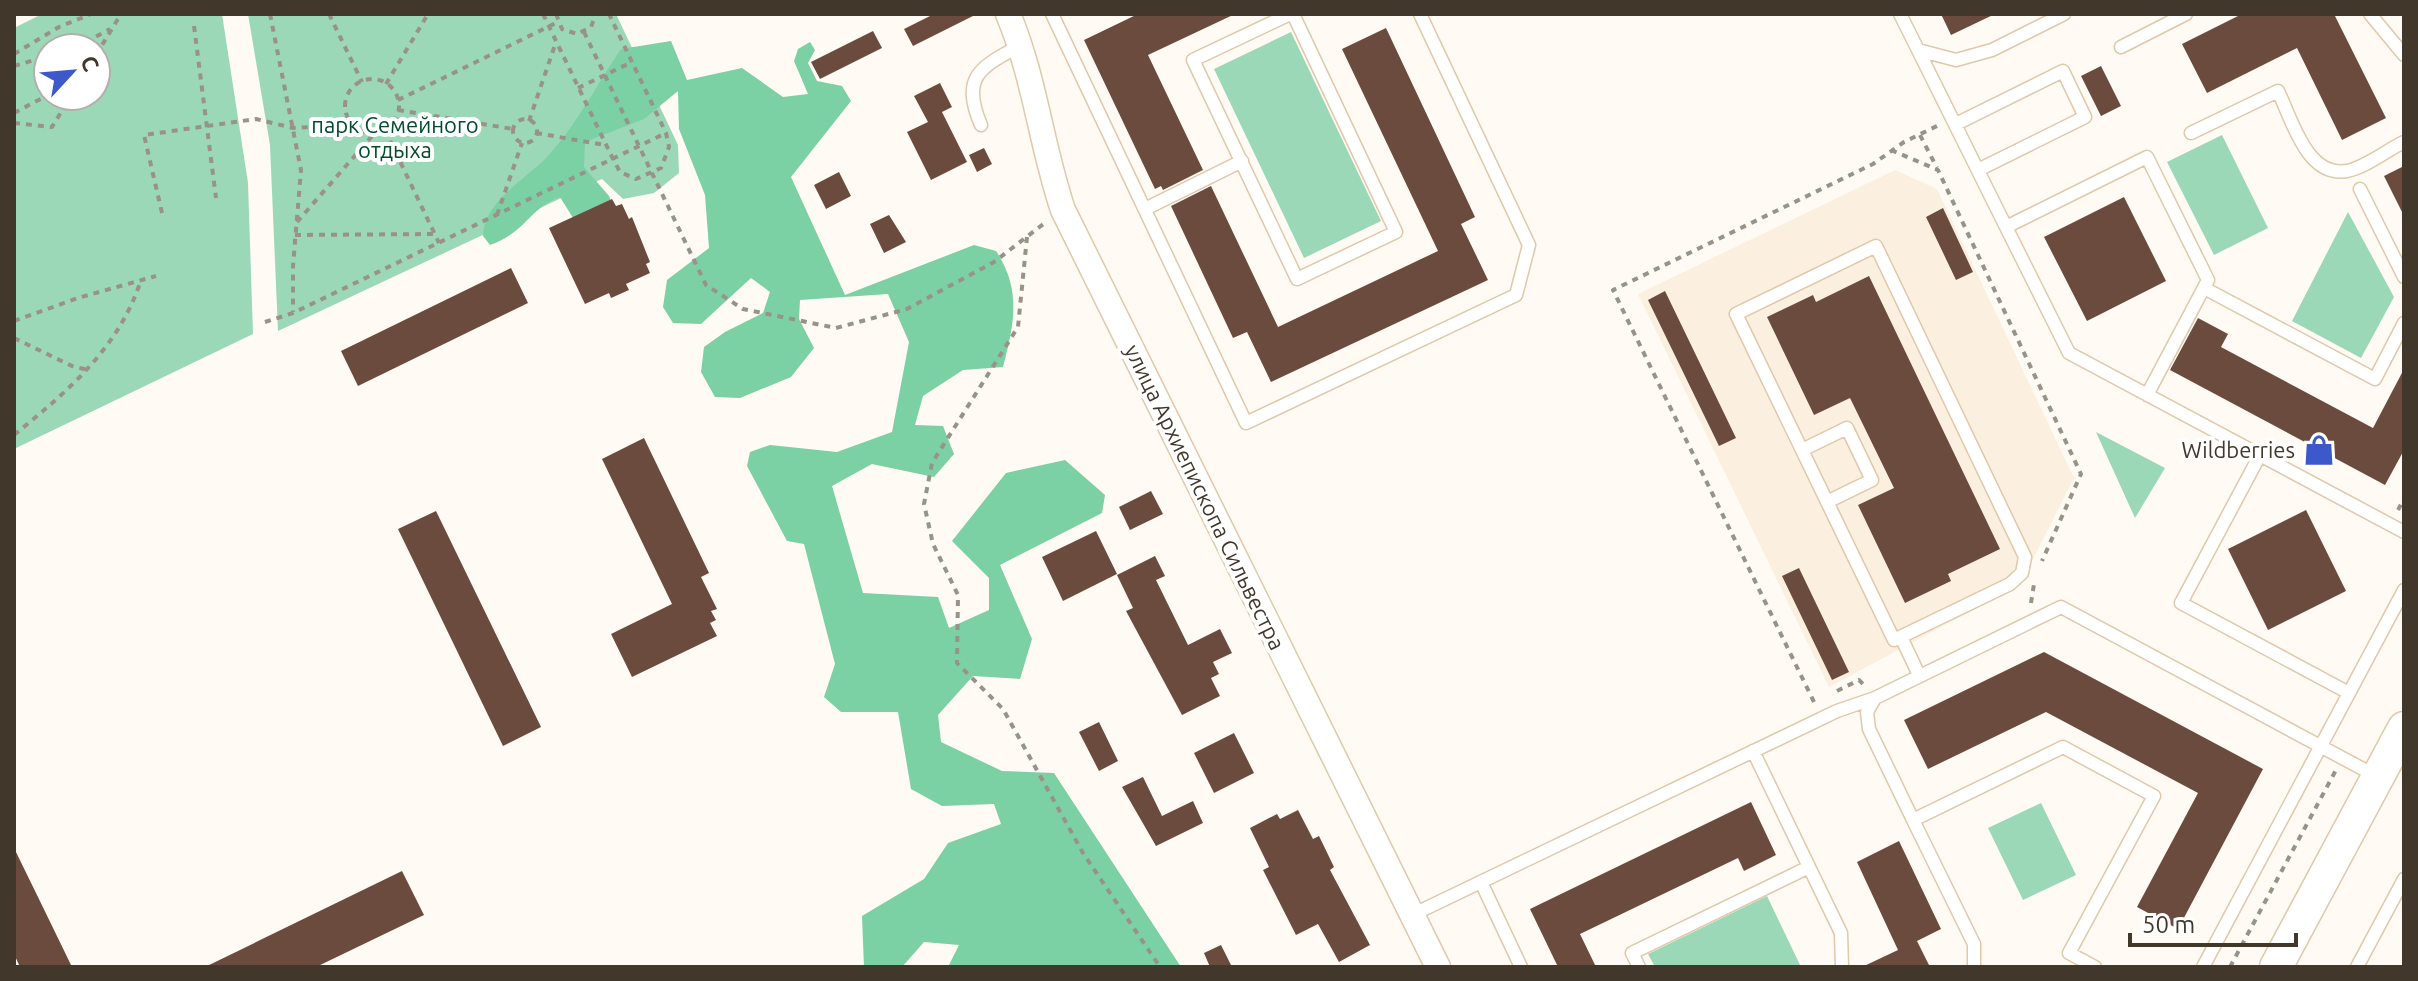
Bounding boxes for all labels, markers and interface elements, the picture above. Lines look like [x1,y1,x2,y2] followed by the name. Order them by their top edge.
[32,32,112,112] north arrow
[76,51,105,75] text: С
[311,112,479,162] park label: парк Семейного отдыха
[1120,340,1290,654] street label: улица Архиепископа Сильвестра
[2302,433,2336,467] shop icon: Wildberries
[2182,437,2295,462] place label: Wildberries
[2130,897,2296,947] scale bar
[2142,911,2195,938] text: 50 m

